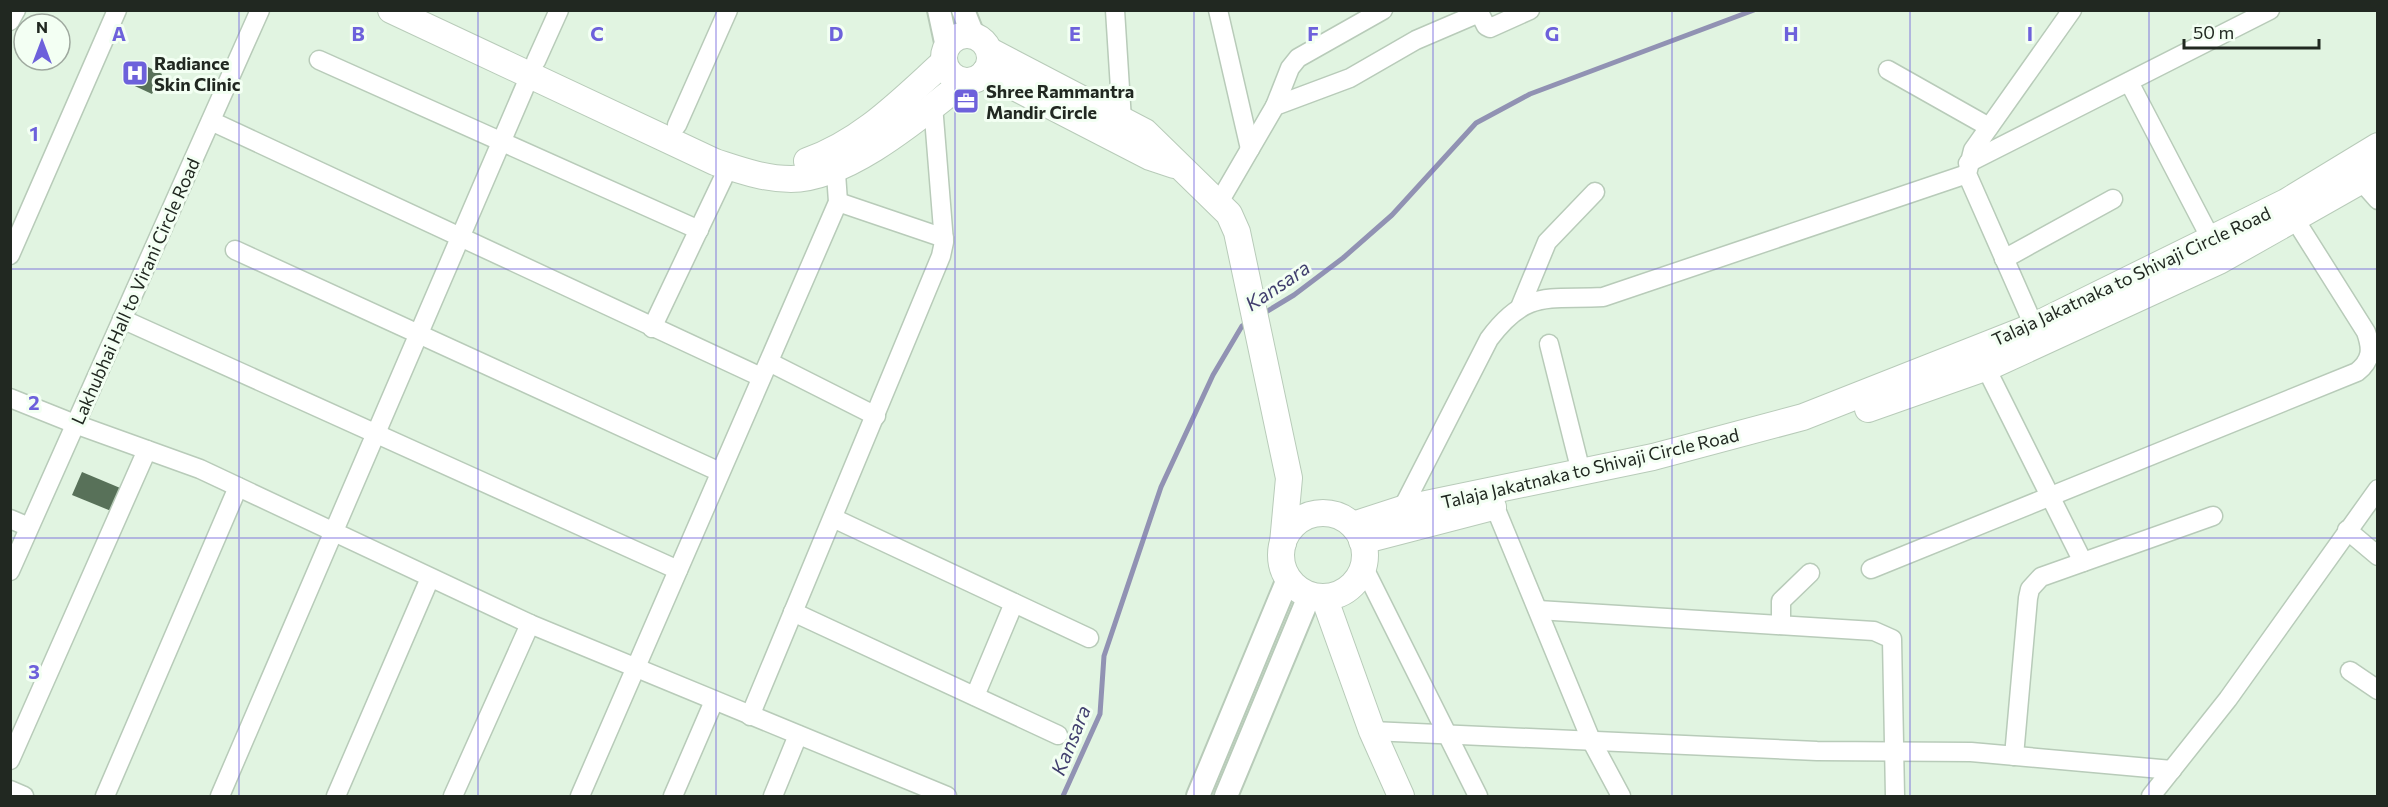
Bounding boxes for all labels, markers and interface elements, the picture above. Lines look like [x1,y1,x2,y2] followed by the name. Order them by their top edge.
[12,12,72,72] north arrow
[2184,12,2319,50] scale bar
[36,17,48,36] text: N
[112,21,126,45] text: A
[351,21,365,45] text: B
[590,21,604,45] text: C
[829,21,843,45] text: D
[1069,21,1081,45] text: E
[1307,21,1319,45] text: F
[1545,21,1559,45] text: G
[1784,21,1799,45] text: H
[2027,21,2033,45] text: I
[2193,21,2234,43] text: 50 m
[154,52,241,95] place label: Radiance Skin Clinic
[120,58,150,88] hospital icon: Radiance Skin Clinic
[986,80,1134,123] place label: Shree Rammantra Mandir Circle
[951,86,981,116] office icon: Shree Rammantra Mandir Circle
[29,121,39,145] text: 1
[66,154,204,428] street label: Lakhubhai Hall to Virani Circle Road
[1988,202,2274,350] street label: Talaja Jakatnaka to Shivaji Circle Road
[1240,255,1314,315] water label: Kansara
[28,390,40,414] text: 2
[1439,423,1741,513] street label: Talaja Jakatnaka to Shivaji Circle Road
[28,659,40,683] text: 3
[1045,702,1095,778] water label: Kansara

